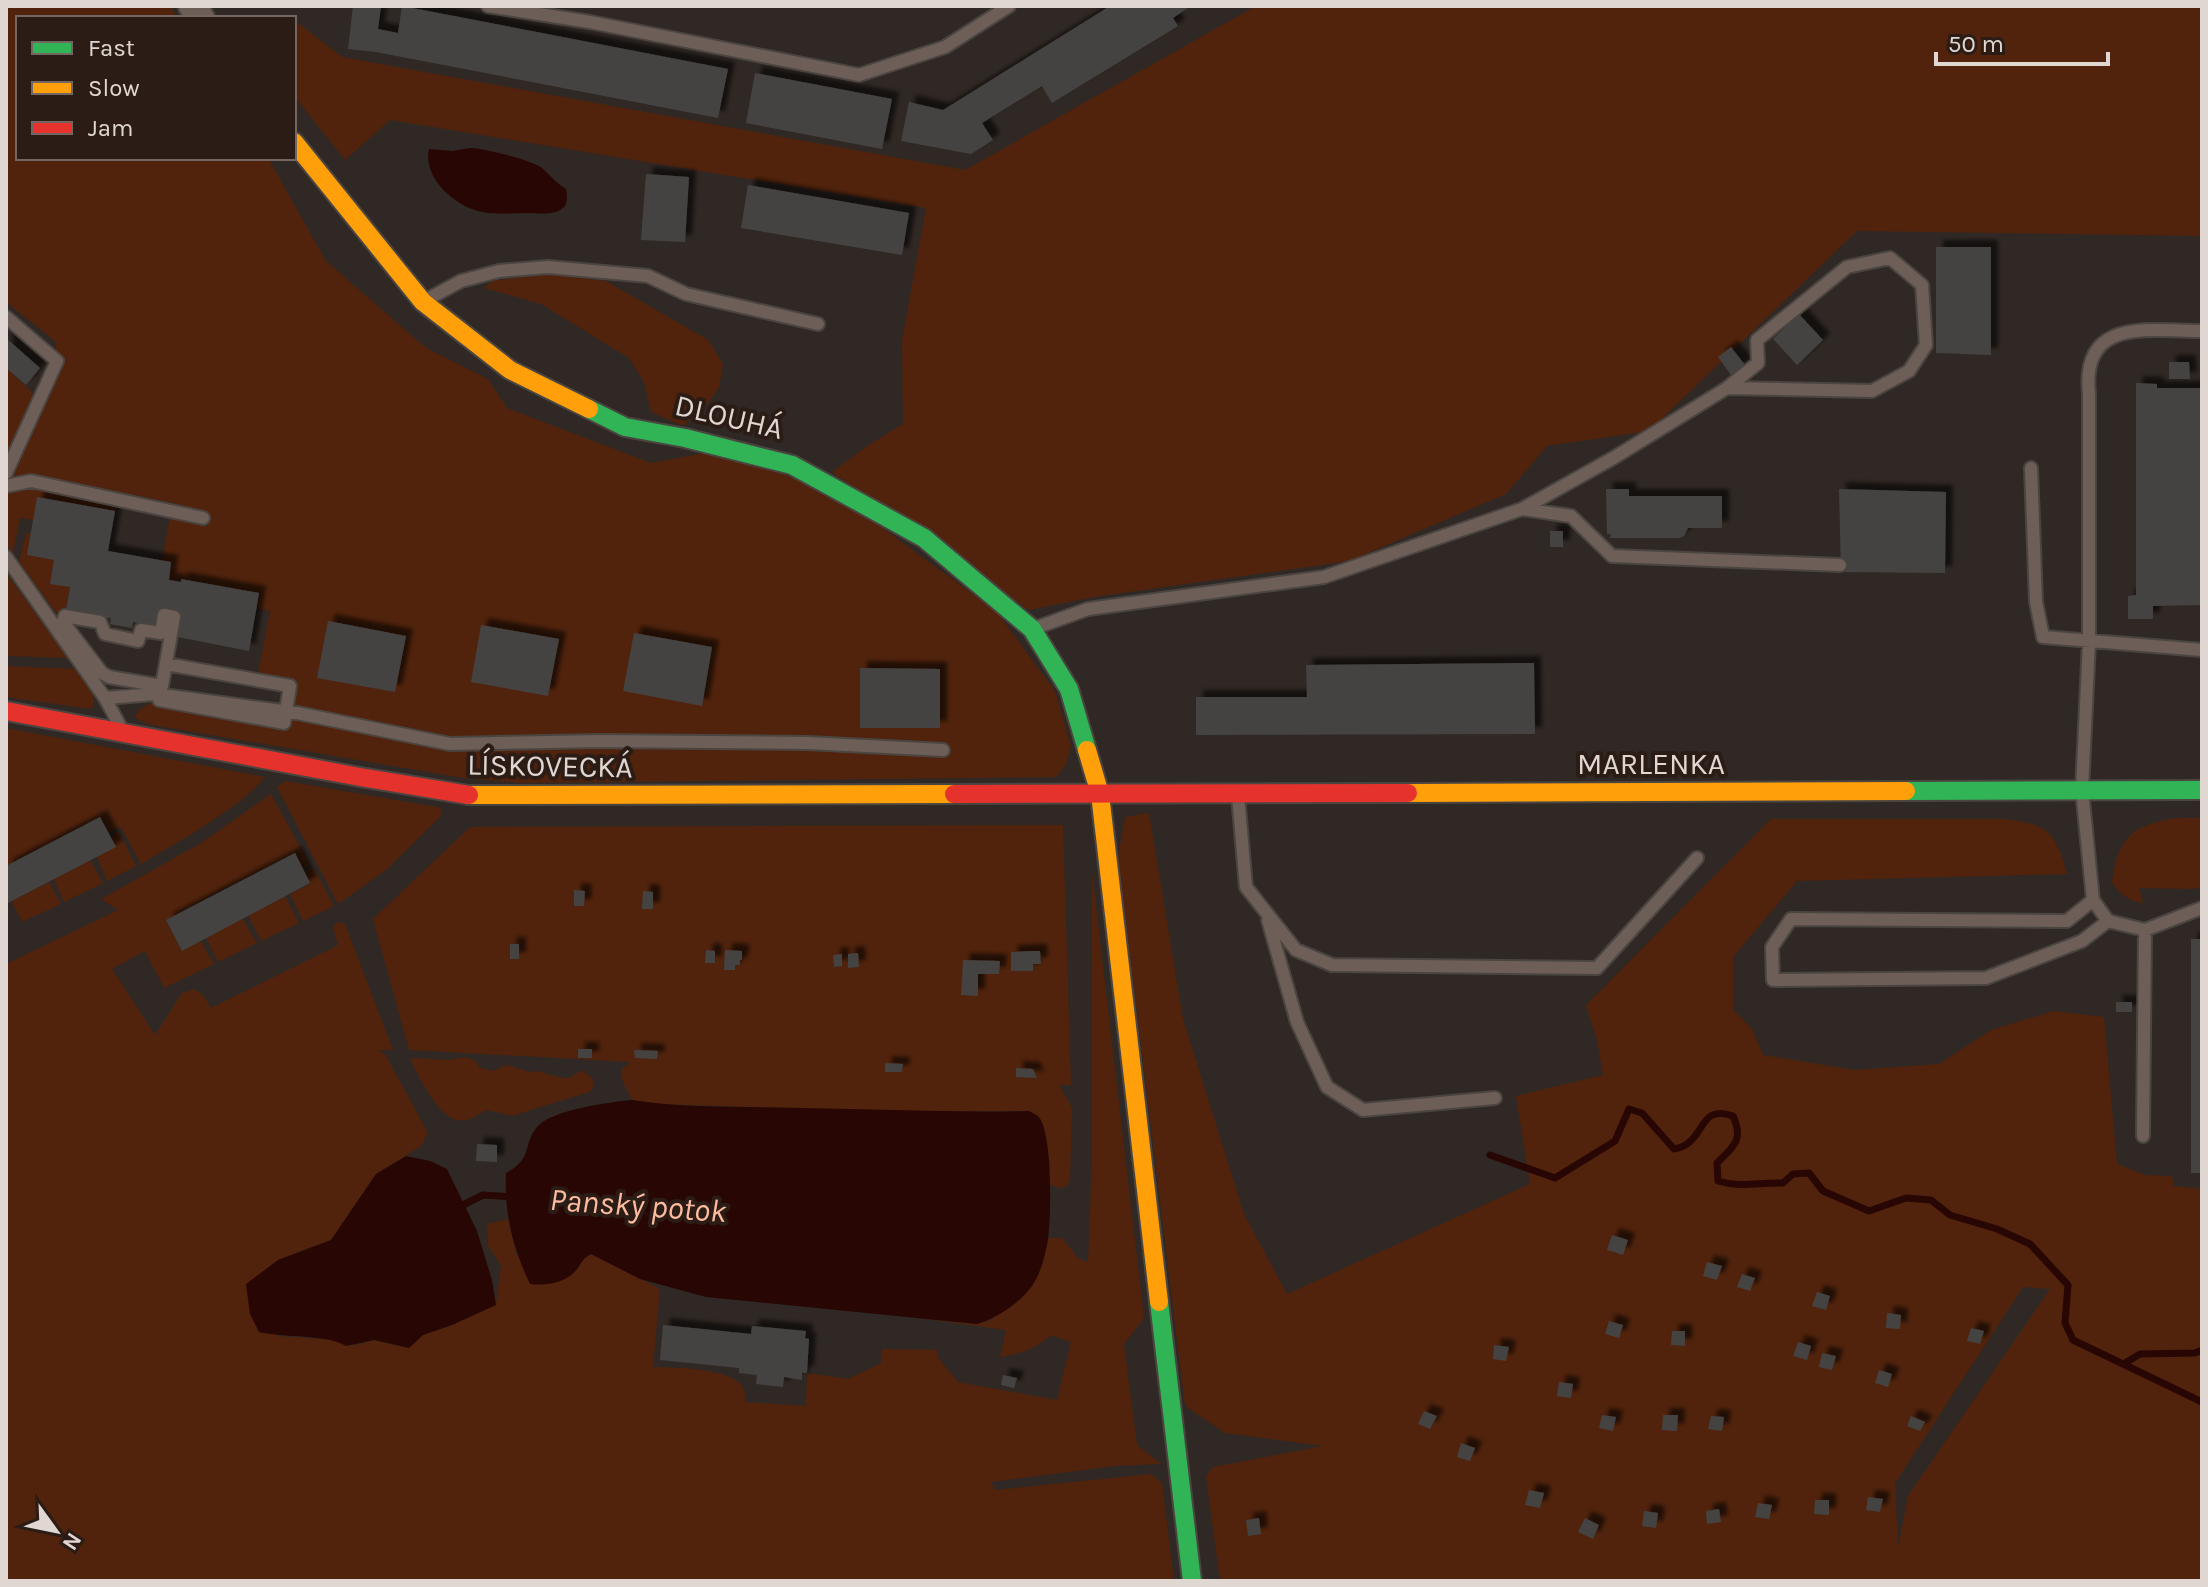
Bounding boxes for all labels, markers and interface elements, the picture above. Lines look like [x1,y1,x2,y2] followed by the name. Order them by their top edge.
[16,16,296,160] legend
[1936,16,2108,66] scale bar
[1948,30,2004,58] text: 50 m
[88,34,135,62] text: Fast
[88,74,140,102] text: Slow
[88,114,133,142] text: Jam
[671,387,787,447] street label: DLOUHÁ
[1577,746,1725,782] street label: MARLENKA
[467,747,633,785] street label: LÍSKOVECKÁ
[548,1181,728,1230] water label: Panský potok
[16,1491,96,1571] north arrow
[57,1528,87,1555] text: N

